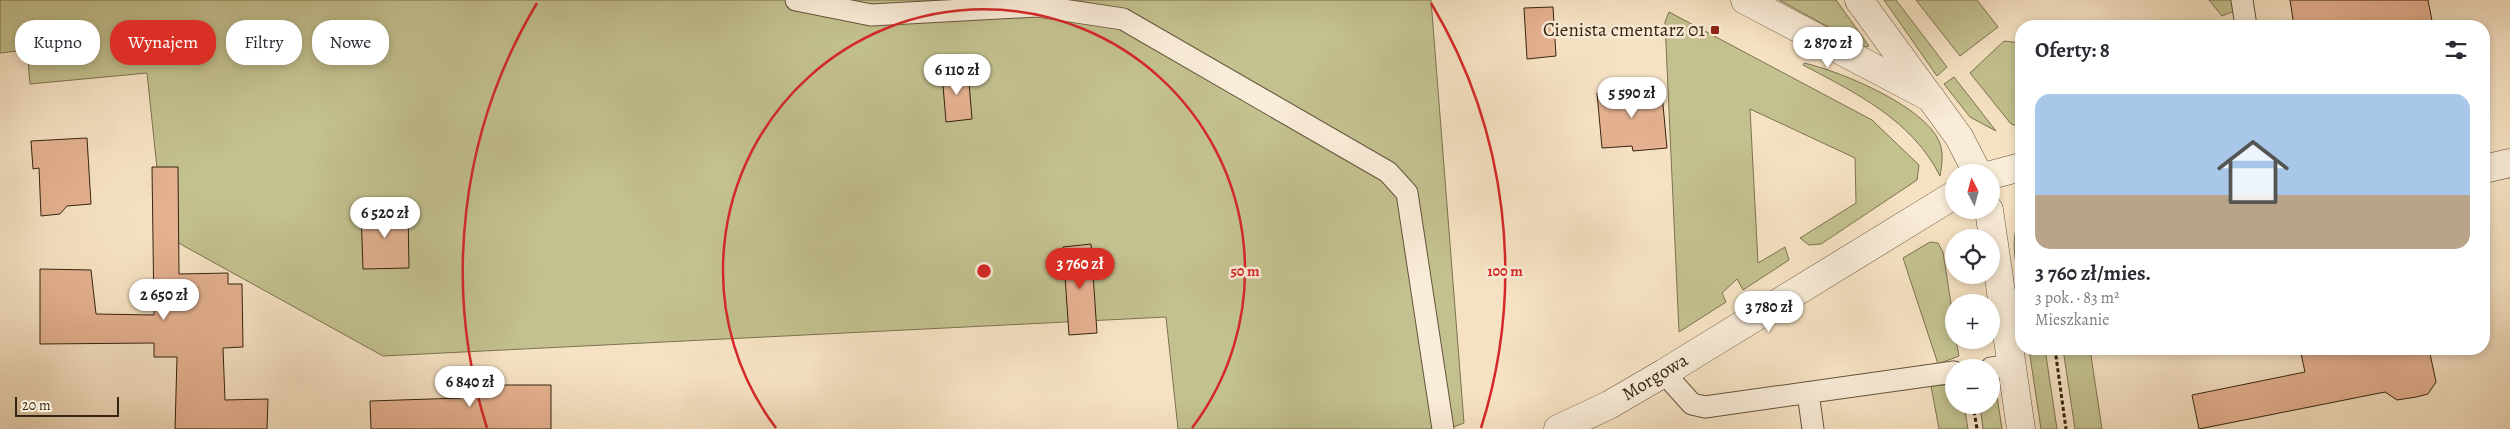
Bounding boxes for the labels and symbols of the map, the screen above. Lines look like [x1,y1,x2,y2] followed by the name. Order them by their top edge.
[1543,17,1705,43] place label: Cienista cmentarz 01
[1709,24,1721,36] marker: Cienista cmentarz 01
[1776,27,1880,69] pin: 2 870 zł
[905,54,1009,96] pin: 6 110 zł
[1580,76,1684,119] pin: 5 590 zł
[1945,164,2000,219] north arrow
[333,196,437,239] pin: 6 520 zł
[1028,248,1132,290] pin: 3 760 zł
[1230,261,1260,281] text: 50 m
[1487,261,1523,281] text: 100 m
[975,262,993,280] centre of rings
[112,278,216,321] pin: 2 650 zł
[1717,290,1821,333] pin: 3 780 zł
[1617,347,1693,407] street label: Morgowa
[418,366,522,408] pin: 6 840 zł
[15,394,119,417] scale bar

